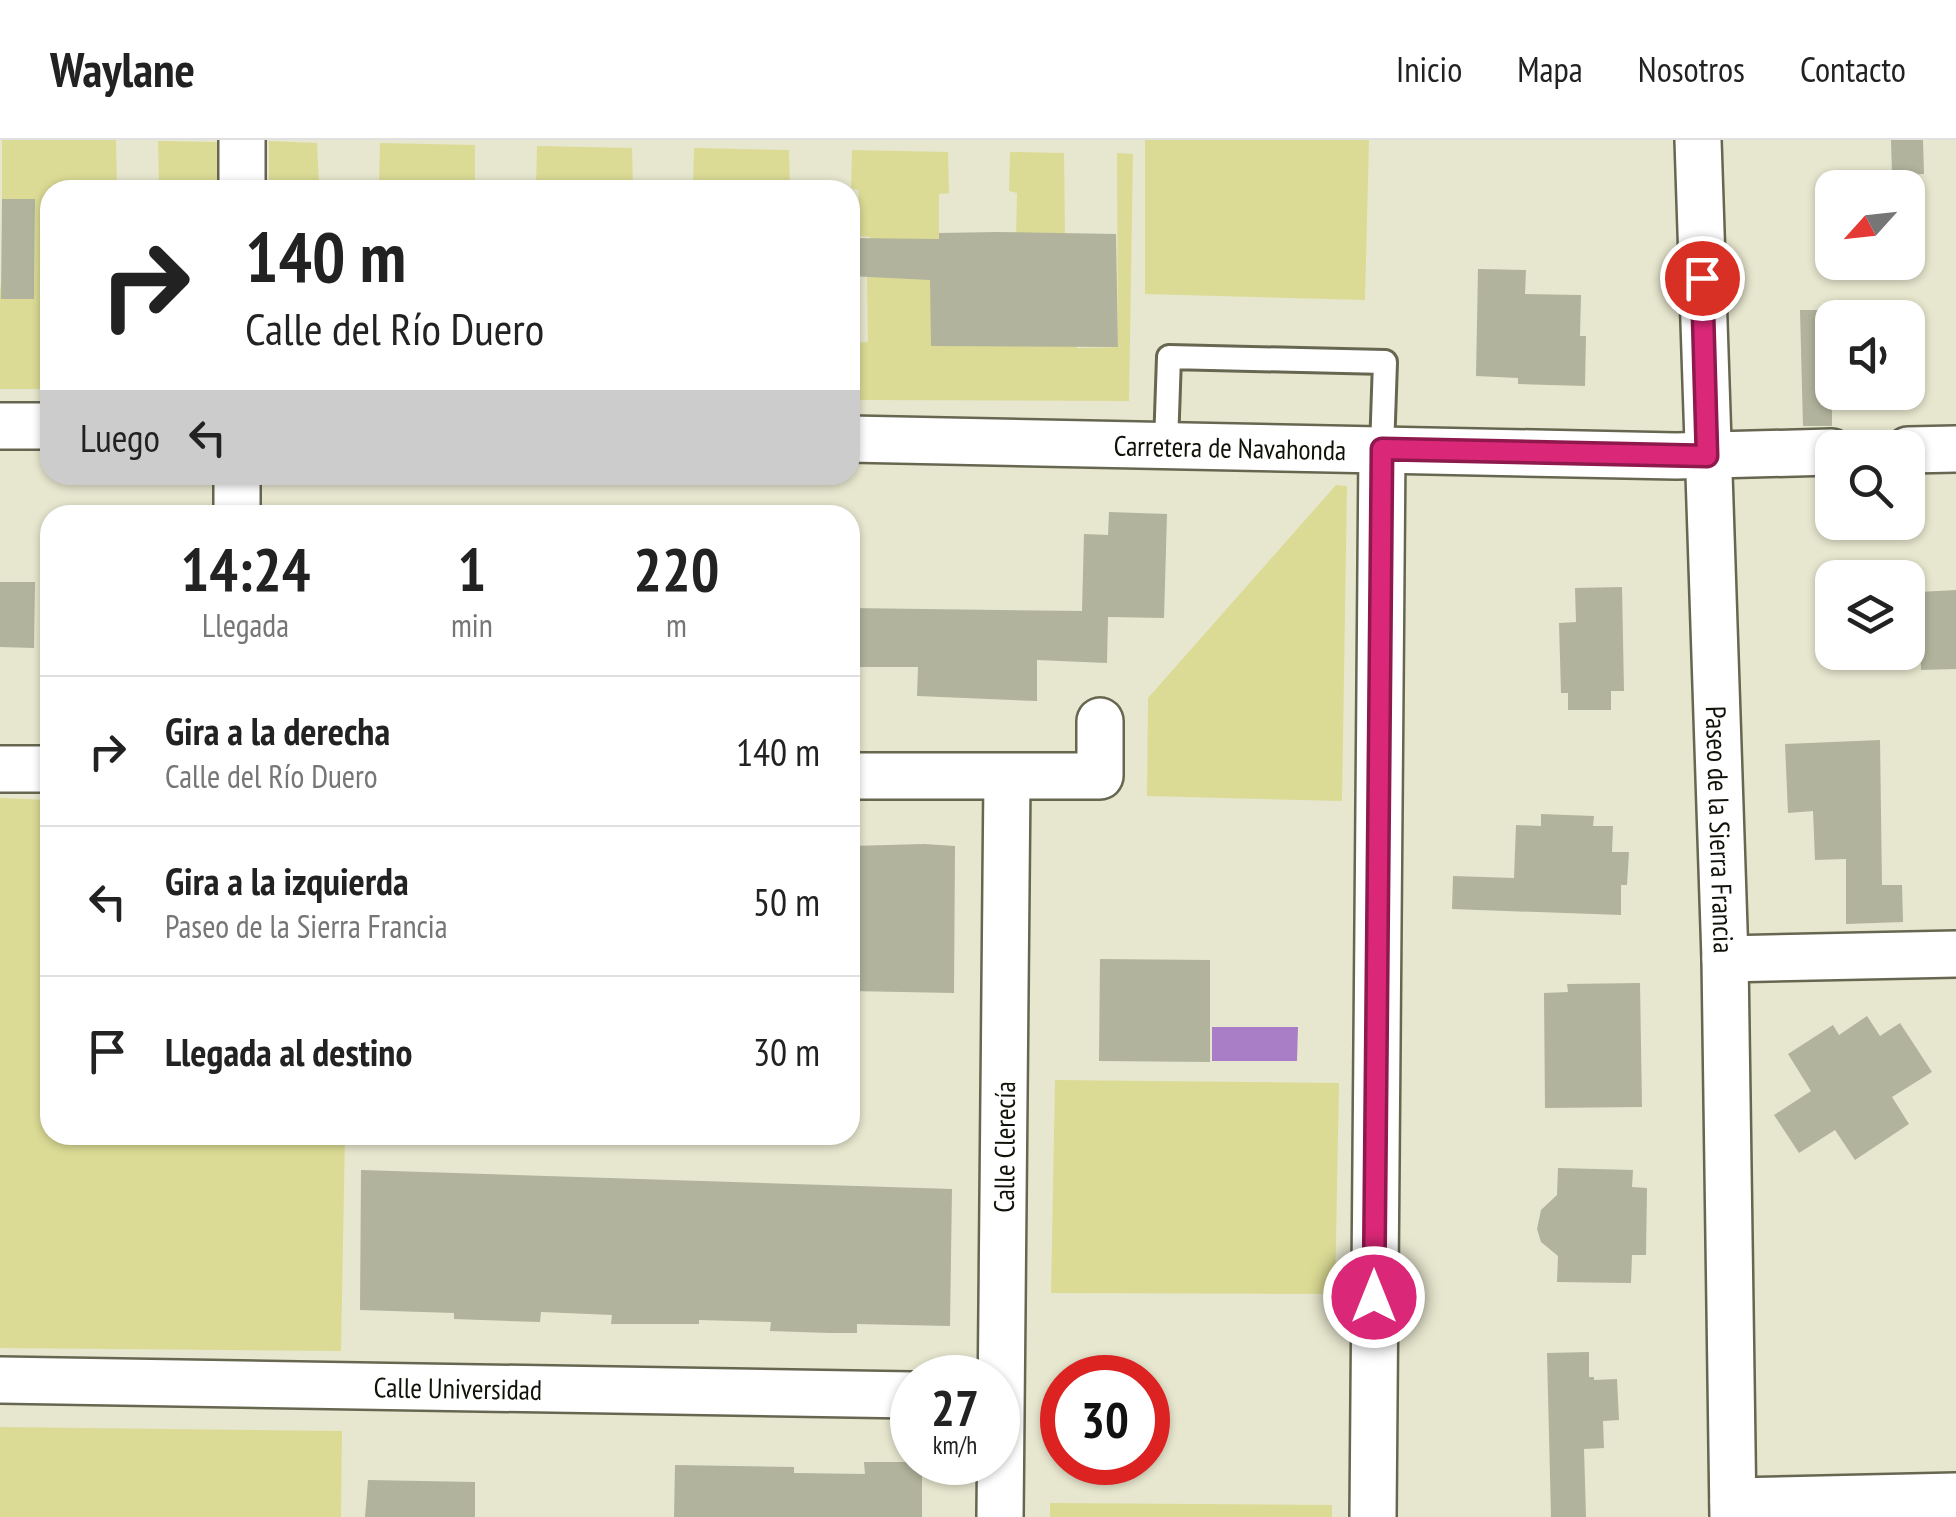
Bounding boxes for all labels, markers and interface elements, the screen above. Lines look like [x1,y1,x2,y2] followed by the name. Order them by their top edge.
[50,38,195,100] text: Waylane
[1396,46,1462,92] text: Inicio
[1517,46,1583,92] text: Mapa
[1638,46,1745,92] text: Nosotros
[1800,46,1906,92] text: Contacto
[1815,170,1925,280] north arrow
[1815,170,1925,670] map controls
[245,211,406,301] text: 140 m
[80,220,210,350] icon: right
[1660,236,1745,321] pin
[1675,251,1730,306] icon: arrive
[245,299,544,357] text: Calle del Río Duero
[1815,300,1925,410] button: sound
[180,410,235,465] icon: left
[80,413,160,462] text: Luego
[1113,426,1347,468] street label: Carretera de Navahonda
[1815,430,1925,540] button: search
[181,530,310,608] text: 14:24
[458,530,486,608] text: 1
[633,530,719,608] text: 220
[1815,560,1925,670] button: layers
[202,604,289,646] text: Llegada
[451,604,493,646] text: min
[666,604,687,646] text: m
[1698,705,1743,954] street label: Paseo de la Sierra Francia
[165,706,390,755] text: Gira a la derecha
[80,724,135,779] icon: right
[736,727,820,776] text: 140 m
[165,755,378,797] text: Calle del Río Duero
[165,856,409,905] text: Gira a la izquierda
[80,874,135,929] icon: left
[753,877,820,926] text: 50 m
[165,905,448,947] text: Paseo de la Sierra Francia
[80,1024,135,1079] icon: arrive
[165,1027,412,1076] text: Llegada al destino
[753,1027,820,1076] text: 30 m
[984,1081,1023,1213] street label: Calle Clerecía
[1322,1245,1426,1349] position arrow
[1040,1355,1170,1485] speed limit sign: 30
[373,1368,542,1407] street label: Calle Universidad
[931,1375,979,1440] text: 27
[933,1429,977,1461] text: km/h

